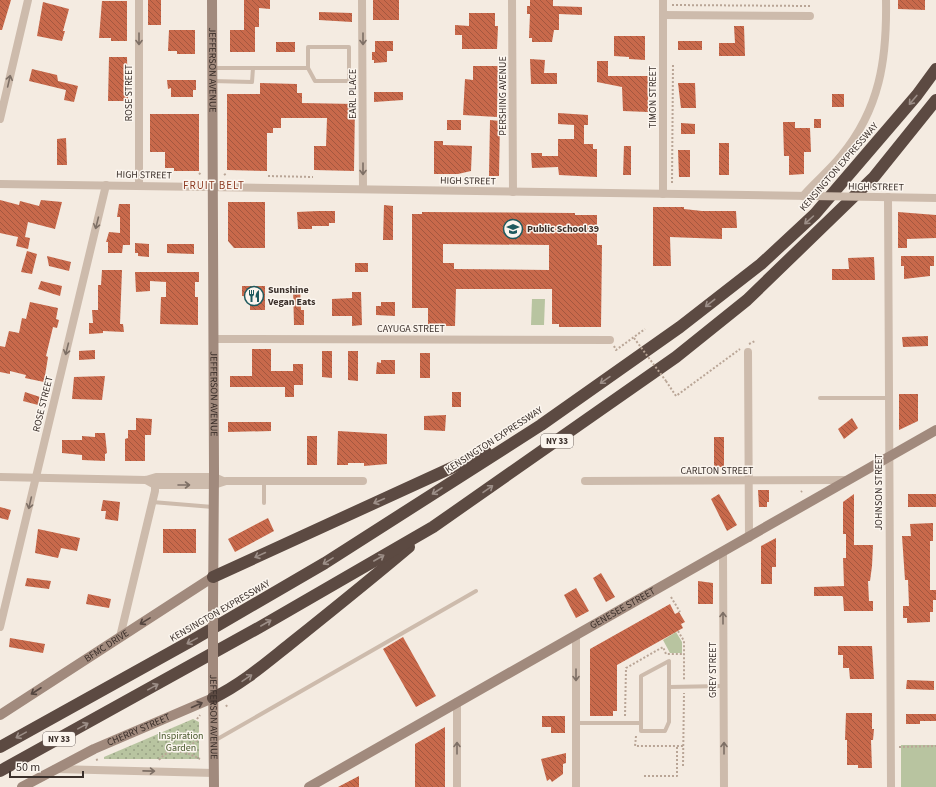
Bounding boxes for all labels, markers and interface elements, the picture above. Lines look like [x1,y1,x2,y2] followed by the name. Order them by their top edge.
[205,27,219,113] street label: JEFFERSON AVENUE
[135,32,143,45] one-way arrow
[359,32,367,45] one-way arrow
[496,56,510,136] street label: PERSHING AVENUE
[122,64,136,122] street label: ROSE STREET
[646,65,660,128] street label: TIMON STREET
[346,69,360,119] street label: EARL PLACE
[6,74,13,87] one-way arrow
[908,95,917,106] one-way arrow
[796,119,882,214] street label: KENSINGTON EXPRESSWAY
[359,162,367,175] one-way arrow
[116,168,173,182] street label: HIGH STREET
[440,174,497,188] street label: HIGH STREET
[183,178,245,193] district label: FRUIT BELT
[848,180,905,194] street label: HIGH STREET
[804,215,815,224] one-way arrow
[93,216,101,229] one-way arrow
[502,218,524,240] school or university icon: Public School 39
[527,222,599,236] place label: Public School 39
[267,283,316,309] place label: Sunshine Vegan Eats
[243,285,265,307] restaurant icon: Sunshine Vegan Eats
[705,299,716,307] one-way arrow
[377,322,446,336] street label: CAYUGA STREET
[62,342,70,355] one-way arrow
[206,351,221,437] street label: JEFFERSON AVENUE
[29,374,57,433] street label: ROSE STREET
[600,375,611,384] one-way arrow
[443,403,546,477] street label: KENSINGTON EXPRESSWAY
[541,434,573,448] road number: NY 33
[872,453,886,530] street label: JOHNSON STREET
[681,464,754,478] street label: CARLTON STREET
[177,481,190,489] one-way arrow
[483,485,494,493] one-way arrow
[432,487,443,495] one-way arrow
[25,496,33,509] one-way arrow
[373,498,385,506] one-way arrow
[255,552,267,559] one-way arrow
[373,554,385,562] one-way arrow
[323,557,334,565] one-way arrow
[167,576,273,645] street label: KENSINGTON EXPRESSWAY
[587,584,659,633] street label: GENESEE STREET
[719,612,727,625] one-way arrow
[139,617,151,625] one-way arrow
[260,619,272,627] one-way arrow
[81,626,132,666] street label: BFMC DRIVE
[186,638,198,646] one-way arrow
[706,641,720,698] street label: GREY STREET
[572,668,580,681] one-way arrow
[206,674,221,760] street label: JEFFERSON AVENUE
[241,674,252,682] one-way arrow
[147,683,159,690] one-way arrow
[30,688,42,696] one-way arrow
[190,701,202,709] one-way arrow
[105,710,173,750] street label: CHERRY STREET
[77,721,89,729] one-way arrow
[158,729,204,755] park label: Inspiration Garden
[15,732,27,740] one-way arrow
[43,732,75,746] road number: NY 33
[453,742,461,755] one-way arrow
[720,742,728,755] one-way arrow
[10,753,83,779] scale bar
[16,759,40,776] text: 50 m
[142,768,155,775] one-way arrow

